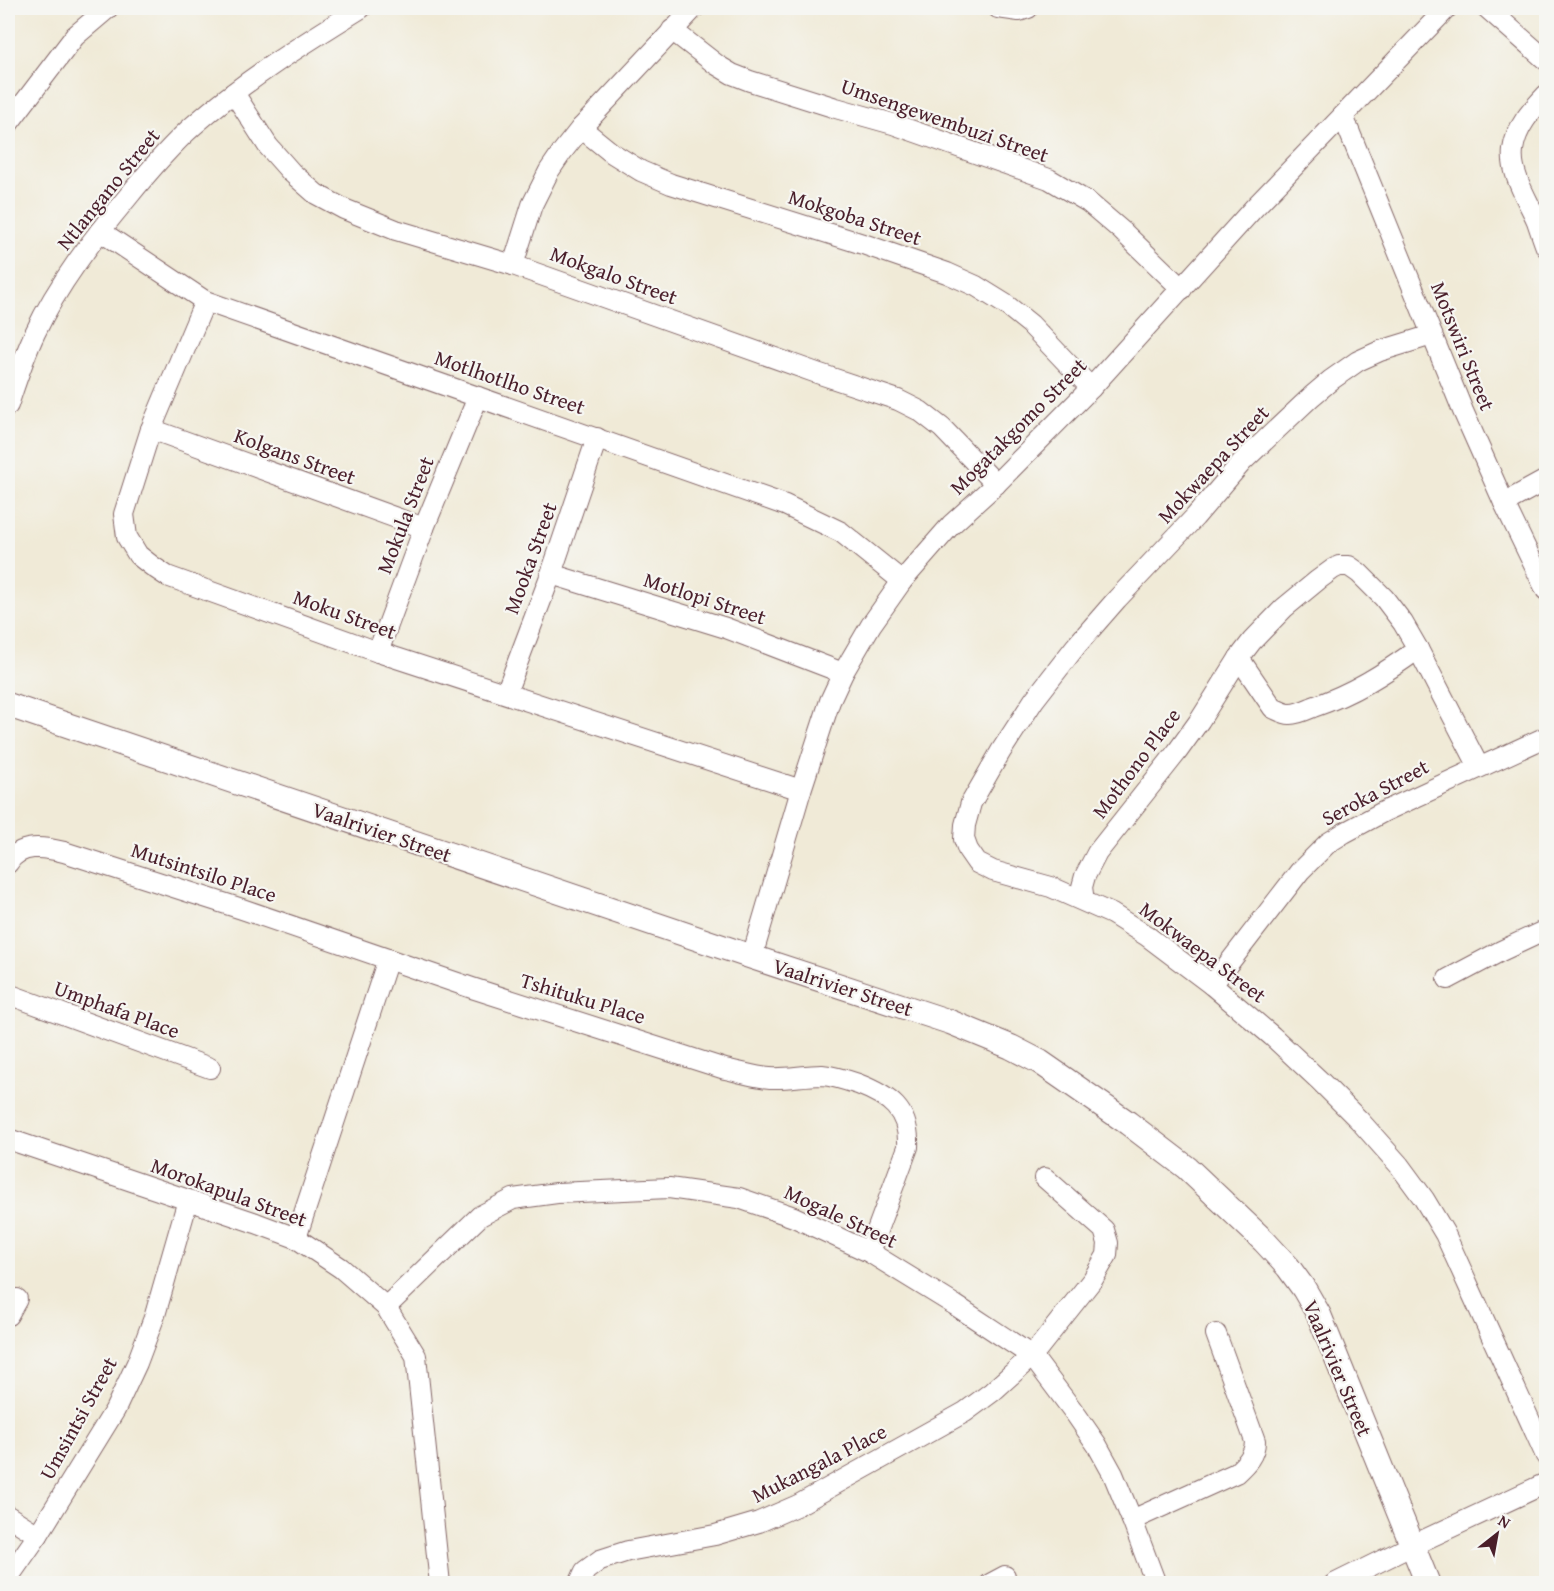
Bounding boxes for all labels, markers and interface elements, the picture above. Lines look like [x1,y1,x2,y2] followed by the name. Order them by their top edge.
[837,70,1054,170] street label: Umsengewembuzi Street
[49,121,167,257] street label: Ntlangano Street
[784,181,926,253] street label: Mokgoba Street
[546,238,682,313] street label: Mokgalo Street
[1423,277,1503,416] street label: Motswiri Street
[431,342,590,422] street label: Motlhotlho Street
[942,350,1094,502] street label: Mogatakgomo Street
[1150,397,1277,530] street label: Mokwaepa Street
[230,420,361,493] street label: Kolgans Street
[368,451,442,578] street label: Mokula Street
[495,497,565,618] street label: Mooka Street
[640,564,771,633] street label: Motlopi Street
[289,581,401,647] street label: Moku Street
[1084,701,1188,825] street label: Mothono Place
[1316,750,1435,833] street label: Seroka Street
[308,794,456,871] street label: Vaalrivier Street
[127,834,281,910] street label: Mutsintsilo Place
[1133,894,1273,1010] street label: Mokwaepa Street
[769,950,917,1024] street label: Vaalrivier Street
[517,964,650,1032] street label: Tshituku Place
[50,972,184,1046] street label: Umphafa Place
[147,1149,312,1235] street label: Morokapula Street
[779,1176,903,1256] street label: Mogale Street
[1295,1295,1381,1442] street label: Vaalrivier Street
[31,1350,125,1485] street label: Umsintsi Street
[746,1416,892,1510] street label: Mukangala Place
[1467,1504,1527,1564] north arrow
[1494,1508,1516,1534] text: N

